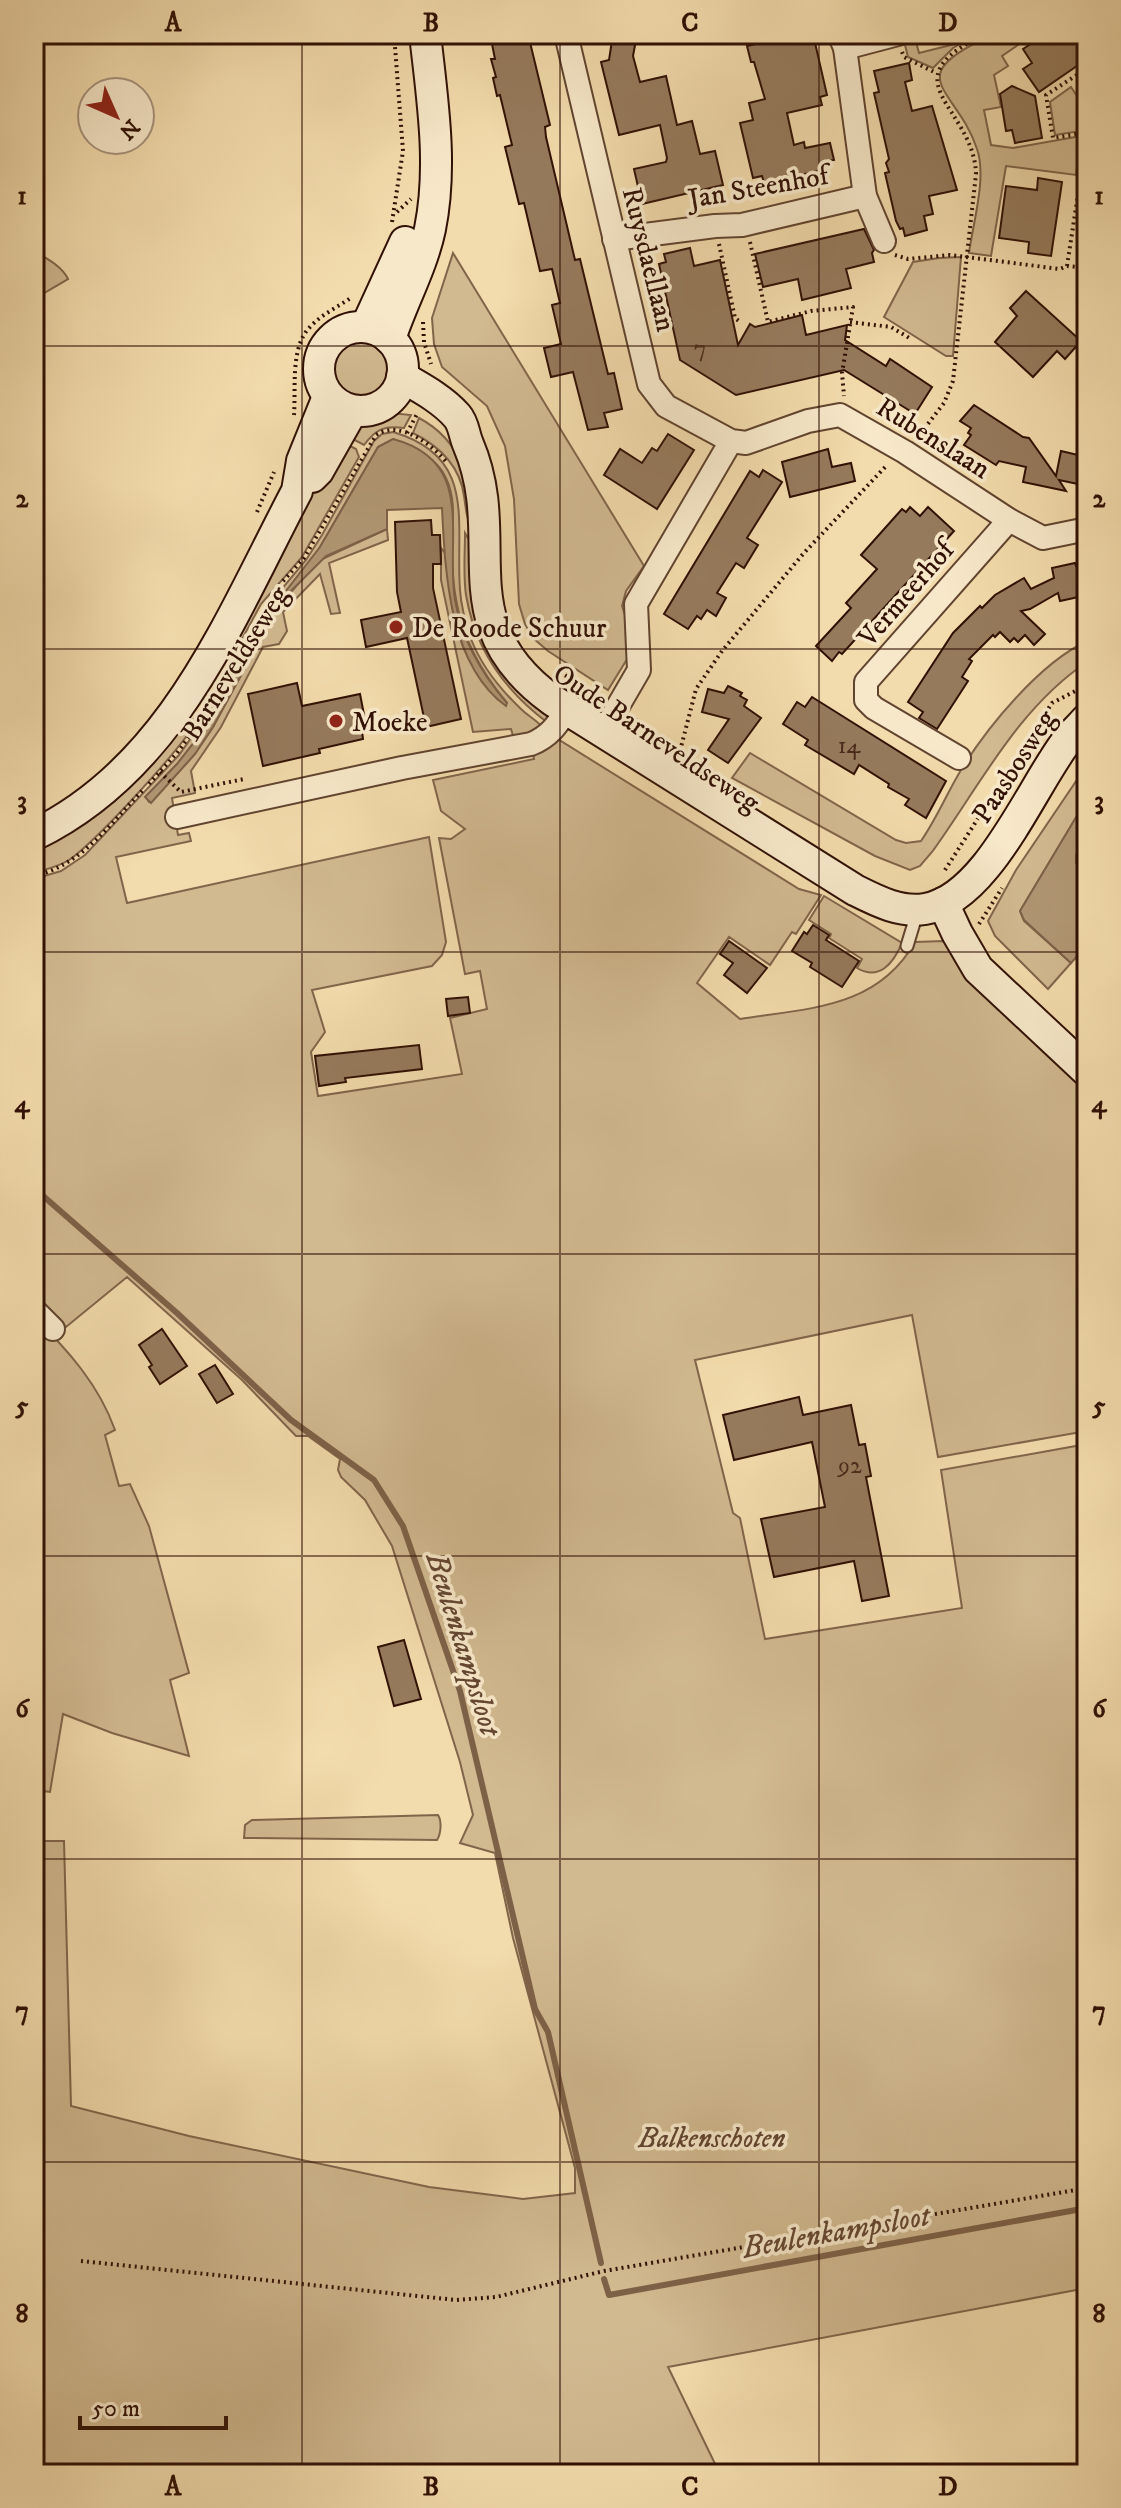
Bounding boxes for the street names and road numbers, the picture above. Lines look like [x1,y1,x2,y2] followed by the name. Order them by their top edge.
[683,157,835,218] street label: Jan Steenhof
[614,184,683,336] street label: Ruysdaellaan
[870,390,997,487] street label: Rubenslaan
[850,530,965,655] street label: Vermeerhof
[174,579,297,748] street label: Barneveldseweg
[546,656,766,820] street label: Oude Barneveldseweg
[965,703,1064,830] street label: Paasbosweg

